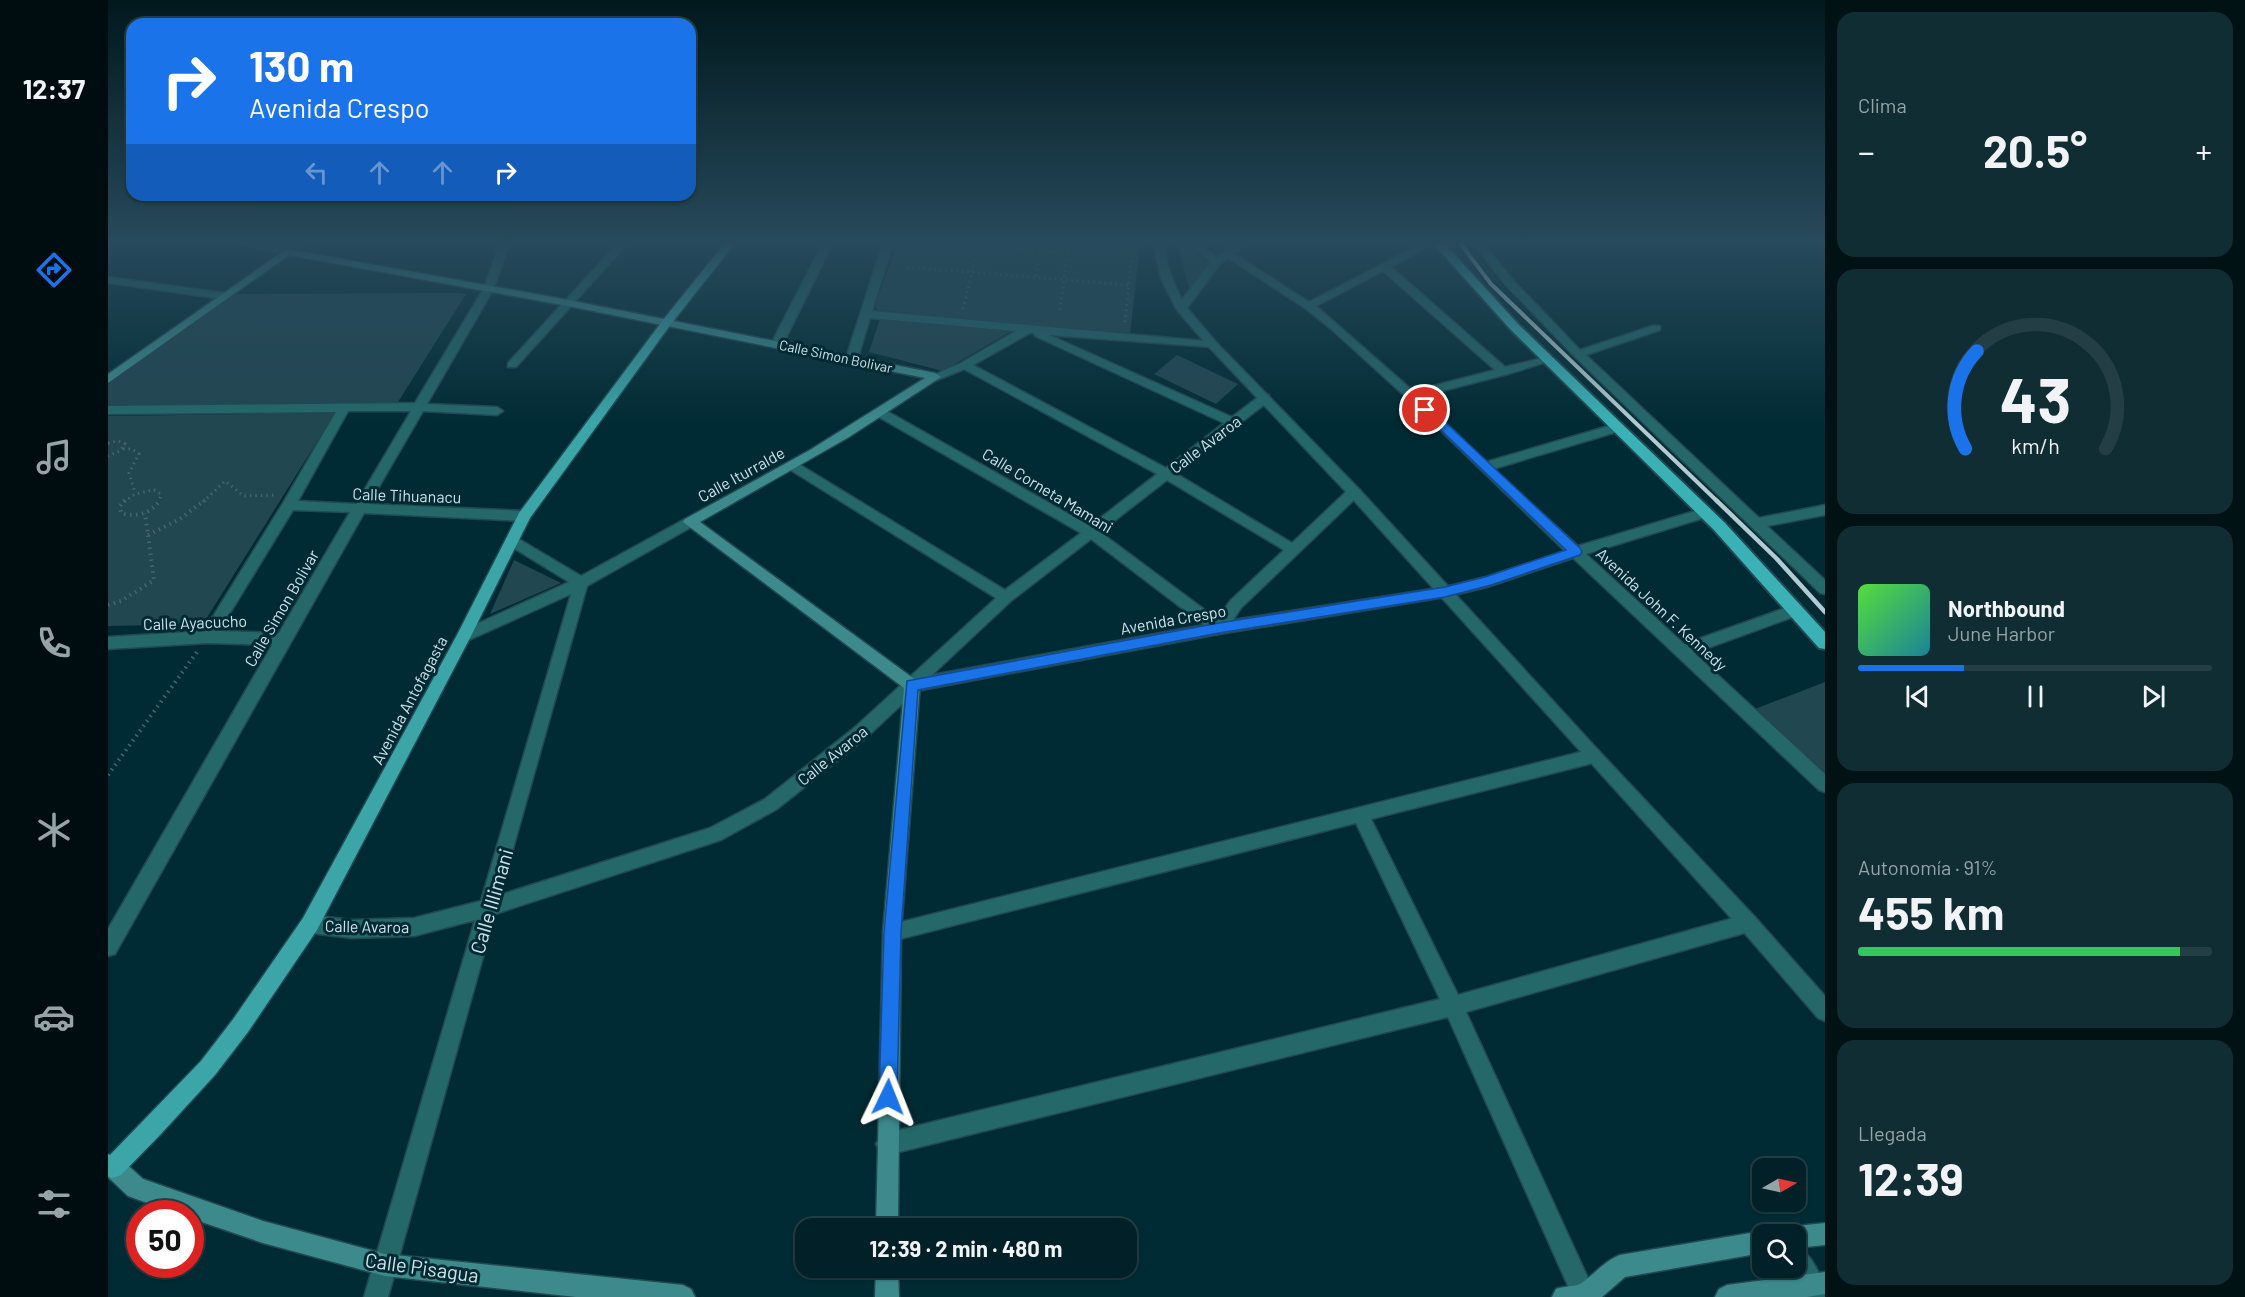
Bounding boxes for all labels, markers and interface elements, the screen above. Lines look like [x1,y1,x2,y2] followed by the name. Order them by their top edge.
[249,40,354,90] text: 130 m
[150,42,228,120] icon: right
[23,72,85,104] text: 12:37
[249,91,429,123] text: Avenida Crespo
[1858,93,1907,117] text: Clima
[1983,123,2087,177] text: 20.5°
[1858,131,1875,171] text: −
[2196,131,2212,171] text: +
[300,156,333,189] icon: left
[363,156,396,189] icon: ahead
[426,156,459,189] icon: ahead
[489,156,522,189] icon: right
[33,249,75,291] icon: directions
[778,336,894,376] street label: Calle Simon Bolivar
[1999,361,2071,435] text: 43
[1399,384,1450,435] pin
[1408,393,1441,426] icon: arrive
[1166,411,1244,477] street label: Calle Avaroa
[2011,433,2059,458] text: km/h
[33,436,75,478] icon: music
[694,442,788,506] street label: Calle Iturralde
[979,443,1117,537] street label: Calle Corneta Mamani
[352,484,462,506] street label: Calle Tihuanacu
[1593,543,1732,675] street label: Avenida John F. Kennedy
[240,546,322,670] street label: Calle Simon Bolivar
[1948,595,2065,621] text: Northbound
[1119,600,1227,638] street label: Avenida Crespo
[143,611,247,633] street label: Calle Ayacucho
[1948,621,2055,645] text: June Harbor
[33,622,75,664] icon: phone
[367,633,451,767] street label: Avenida Antofagasta
[1901,680,1934,713] icon: previous
[2019,680,2052,713] icon: pause
[2137,680,2170,713] icon: next
[793,721,871,789] street label: Calle Avaroa
[33,809,75,851] icon: climate
[465,846,517,956] street label: Calle Illimani
[1858,855,1997,879] text: Autonomía · 91%
[1858,885,2004,939] text: 455 km
[325,916,409,936] street label: Calle Avaroa
[33,996,75,1038] icon: car
[856,1065,920,1129] position arrow
[1858,1121,1927,1145] text: Llegada
[1858,1151,1964,1205] text: 12:39
[1752,1158,1806,1212] north arrow
[1752,1158,1806,1278] map controls
[33,1183,75,1225] icon: filters
[126,1200,204,1278] speed limit sign: 50
[1752,1224,1806,1278] button: search
[870,1235,1062,1261] text: 12:39 · 2 min · 480 m
[364,1247,480,1287] street label: Calle Pisagua

